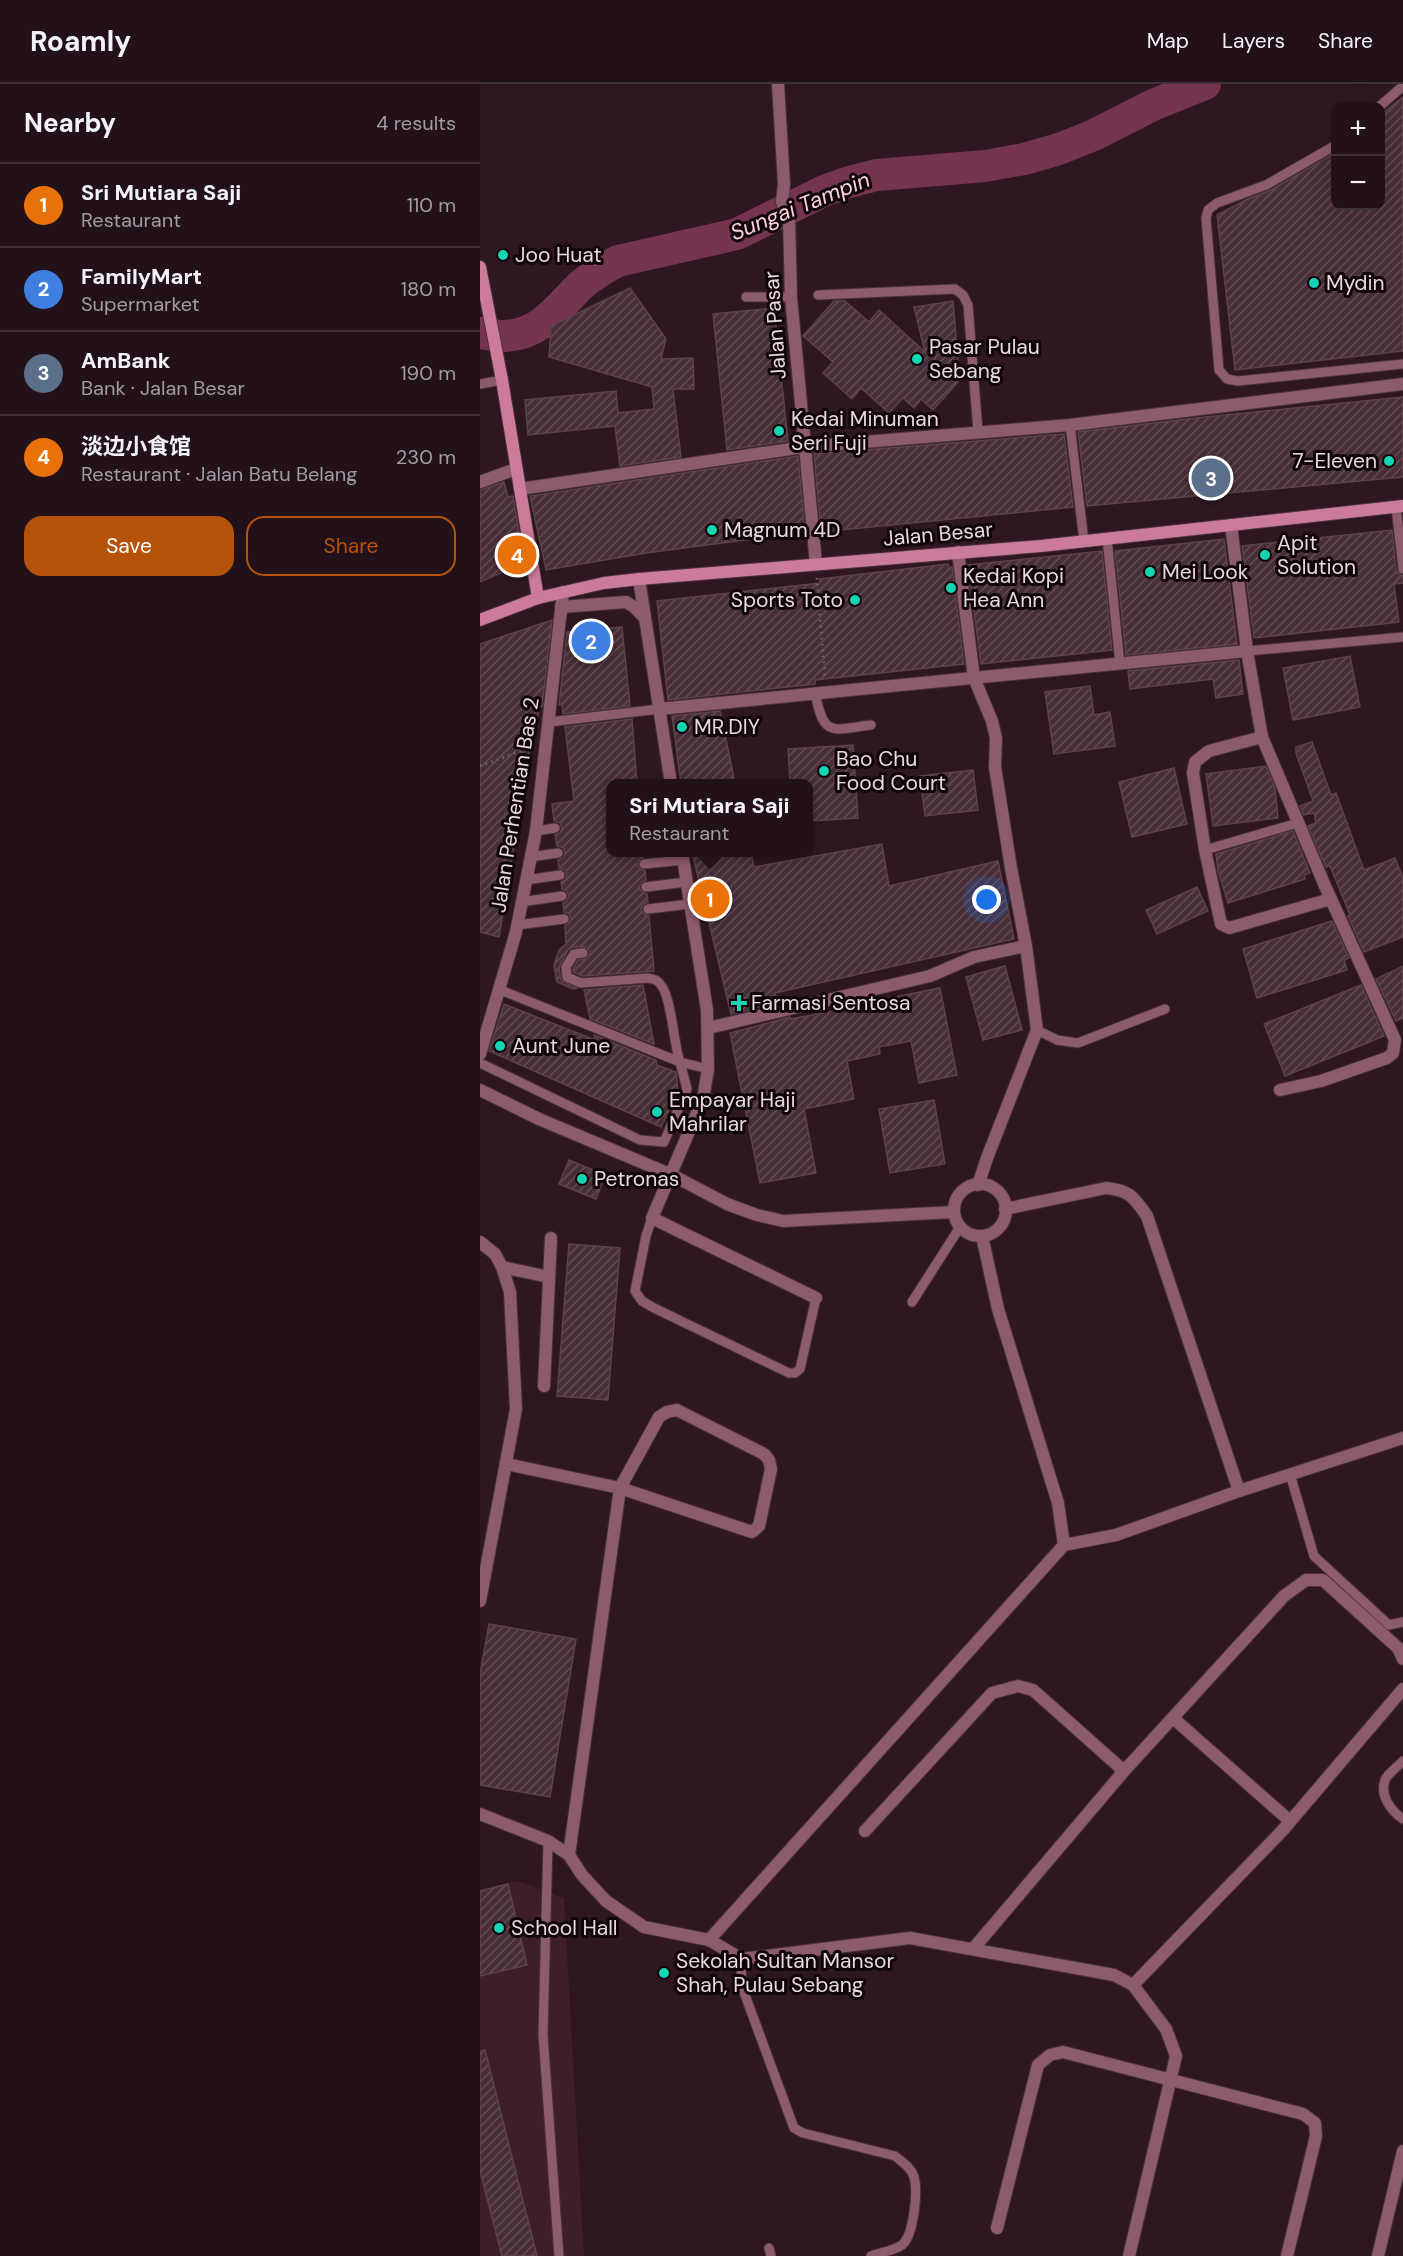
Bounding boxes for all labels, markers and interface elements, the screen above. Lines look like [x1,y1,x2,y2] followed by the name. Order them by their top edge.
[30,23,131,60] text: Roamly
[1147,27,1189,55] text: Map
[1222,27,1285,55] text: Layers
[1318,27,1373,55] text: Share
[1331,102,1385,210] map controls
[1331,102,1385,156] button: +
[24,106,116,140] text: Nearby
[376,110,456,136] text: 4 results
[1331,156,1385,210] button: −
[726,165,874,247] water label: Sungai Tampin
[81,178,241,207] text: Sri Mutiara Saji
[40,192,47,218] text: 1
[407,192,456,218] text: 110 m
[81,207,181,233] text: Restaurant
[515,241,602,269] place label: Joo Huat
[496,248,510,262] marker: Joo Huat
[81,262,202,291] text: FamilyMart
[1326,269,1385,297] place label: Mydin
[757,270,793,380] street label: Jalan Pasar
[38,276,49,302] text: 2
[401,276,456,302] text: 180 m
[1307,276,1321,290] marker: Mydin
[81,291,200,317] text: Supermarket
[929,333,1040,385] place label: Pasar Pulau Sebang
[81,346,171,375] text: AmBank
[910,352,924,366] marker: Pasar Pulau Sebang
[37,360,50,386] text: 3
[400,360,456,386] text: 190 m
[81,375,245,401] text: Bank · Jalan Besar
[791,405,939,457] place label: Kedai Minuman Seri Fuji
[772,424,786,438] marker: Kedai Minuman Seri Fuji
[81,432,191,461] text: 淡边小食馆
[37,444,50,470] text: 4
[396,444,456,470] text: 230 m
[1293,447,1377,475] place label: 7-Eleven
[1382,454,1396,468] marker: 7-Eleven
[1192,456,1230,500] pin: 3
[81,461,357,487] text: Restaurant · Jalan Batu Belang
[882,515,994,553] street label: Jalan Besar
[24,516,234,576] button: Save
[246,516,456,576] button: Share
[724,516,840,544] place label: Magnum 4D
[705,523,719,537] marker: Magnum 4D
[1277,529,1356,581] place label: Apit Solution
[498,532,537,578] pin: 4
[1258,548,1272,562] marker: Apit Solution
[1162,558,1249,586] place label: Mei Look
[963,562,1064,614] place label: Kedai Kopi Hea Ann
[1143,565,1157,579] marker: Mei Look
[944,581,958,595] marker: Kedai Kopi Hea Ann
[731,586,843,614] place label: Sports Toto
[848,593,862,607] marker: Sports Toto
[572,618,610,664] pin: 2
[484,695,546,915] street label: Jalan Perhentian Bas 2
[694,713,760,741] place label: MR.DIY
[675,720,689,734] marker: MR.DIY
[836,745,946,797] place label: Bao Chu Food Court
[817,764,831,778] marker: Bao Chu Food Court
[606,779,813,857] popup
[629,791,790,820] text: Sri Mutiara Saji
[629,820,729,846] text: Restaurant
[690,876,730,922] pin: 1
[972,885,1001,914] your location
[751,989,911,1017] place label: Farmasi Sentosa
[732,996,746,1010] marker: Farmasi Sentosa
[512,1032,610,1060] place label: Aunt June
[493,1039,507,1053] marker: Aunt June
[669,1086,796,1138] place label: Empayar Haji Mahrilar
[650,1105,664,1119] marker: Empayar Haji Mahrilar
[594,1165,679,1193] place label: Petronas
[575,1172,589,1186] marker: Petronas
[511,1914,618,1942] place label: School Hall
[492,1921,506,1935] marker: School Hall
[676,1947,894,1999] place label: Sekolah Sultan Mansor Shah, Pulau Sebang
[657,1966,671,1980] marker: Sekolah Sultan Mansor Shah, Pulau Sebang

